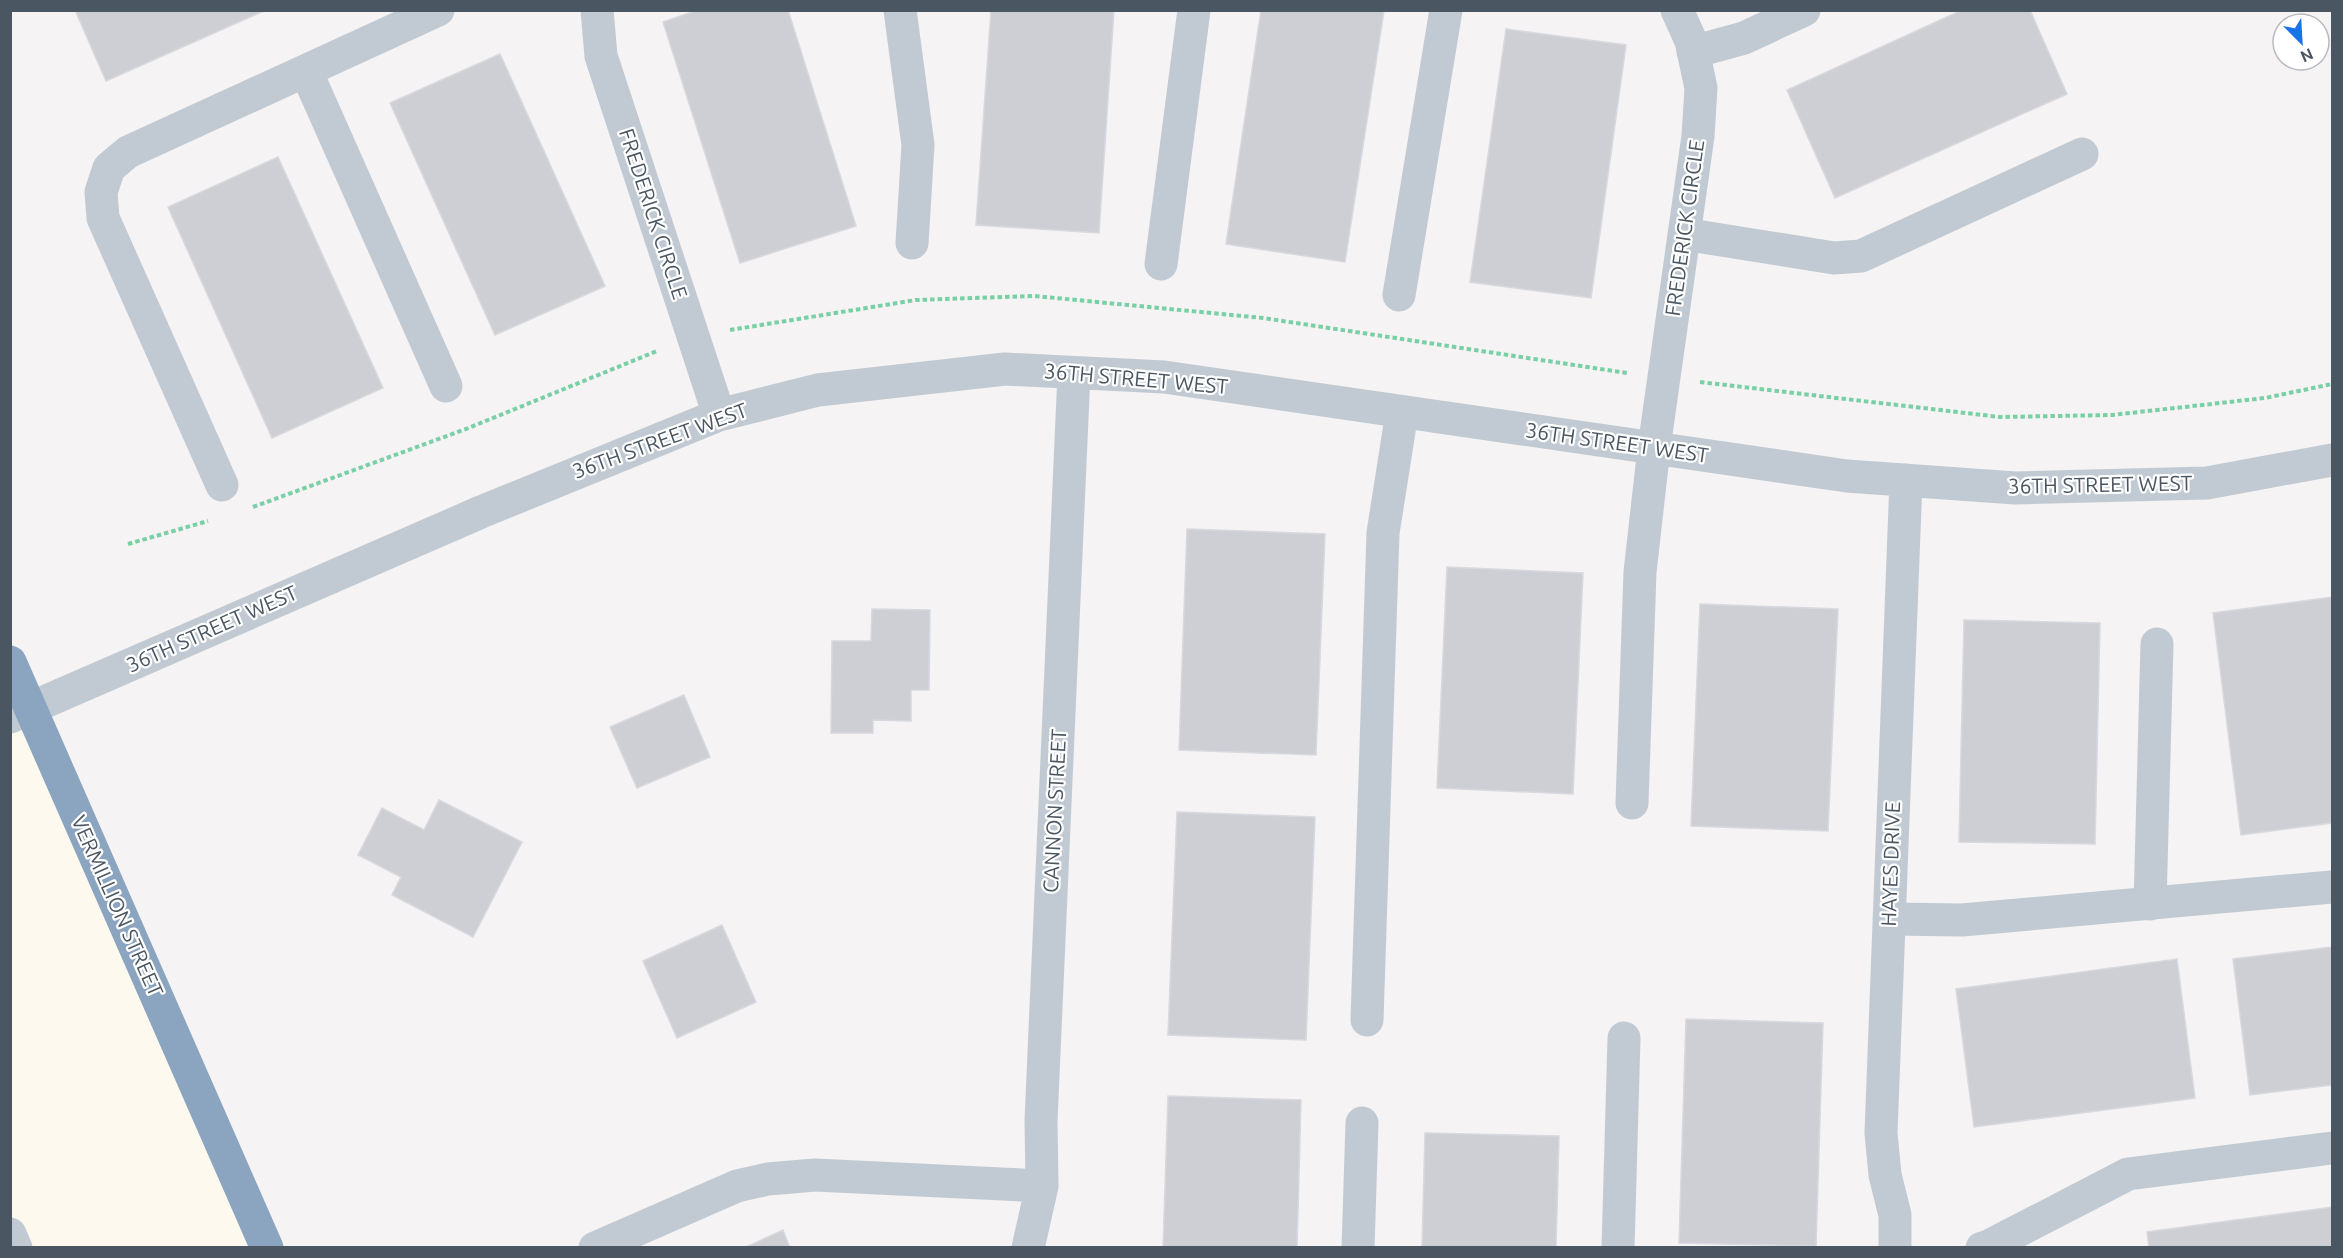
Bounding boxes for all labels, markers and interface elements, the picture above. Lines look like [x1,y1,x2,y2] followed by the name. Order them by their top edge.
[2271,12,2331,72] north arrow
[2298,45,2316,66] text: N
[615,125,693,302] street label: FREDERICK CIRCLE
[1660,138,1708,318] street label: FREDERICK CIRCLE
[1043,358,1229,398] street label: 36TH STREET WEST
[569,397,751,483] street label: 36TH STREET WEST
[1524,417,1710,467] street label: 36TH STREET WEST
[2008,470,2193,498] street label: 36TH STREET WEST
[122,579,301,677] street label: 36TH STREET WEST
[1038,728,1070,894] street label: CANNON STREET
[1876,801,1904,927] street label: HAYES DRIVE
[67,811,169,1000] street label: VERMILLION STREET

